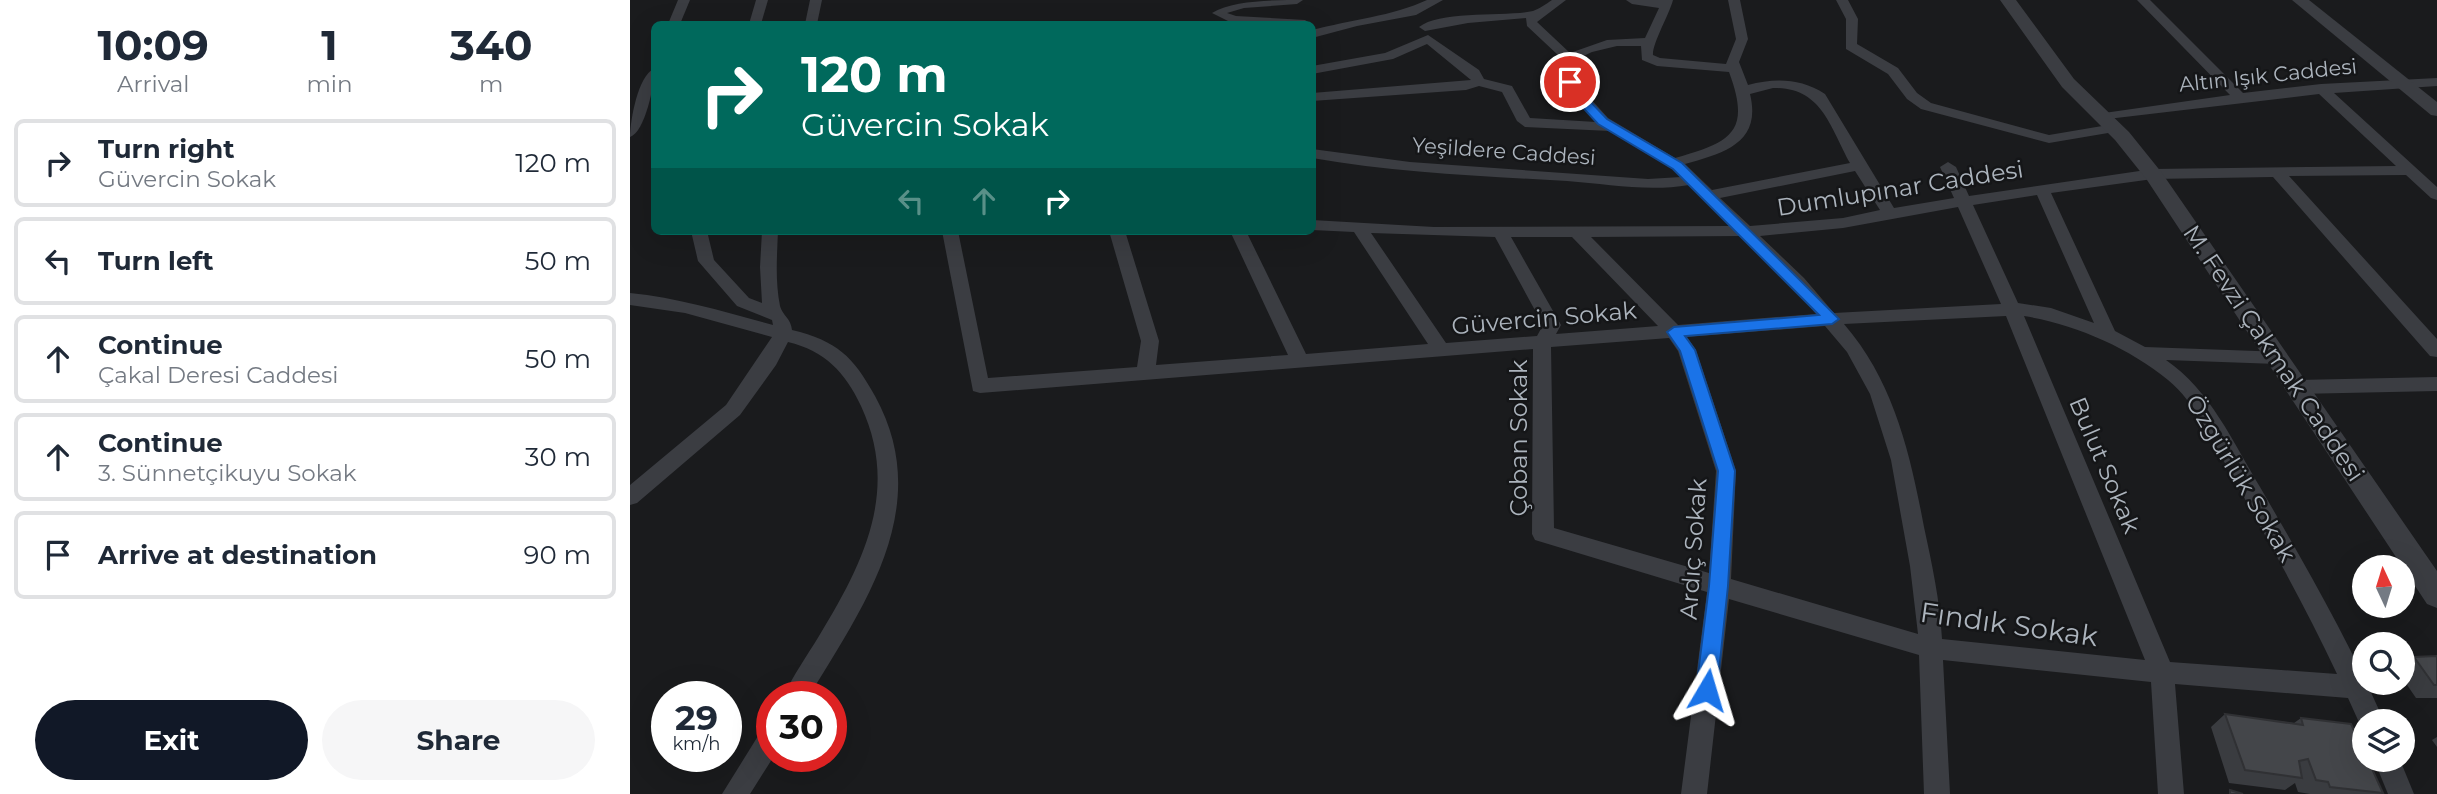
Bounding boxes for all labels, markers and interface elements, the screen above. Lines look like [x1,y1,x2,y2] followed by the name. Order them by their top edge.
[98,19,209,71] text: 10:09
[321,19,338,71] text: 1
[450,19,532,71] text: 340
[801,45,948,104] text: 120 m
[686,49,777,140] icon: right
[1540,52,1600,112] pin
[2178,53,2358,97] street label: Altın Işık Caddesi
[1551,63,1589,101] icon: arrive
[117,70,189,98] text: Arrival
[306,70,353,98] text: min
[479,70,503,98] text: m
[801,105,1049,144] text: Güvercin Sokak
[1411,132,1597,170] street label: Yeşildere Caddesi
[98,133,234,165] text: Turn right
[39,144,77,182] icon: right
[515,147,591,179] text: 120 m
[1775,154,2025,222] street label: Dumlupınar Caddesi
[98,165,276,193] text: Güvercin Sokak
[892,182,930,220] icon: left
[965,182,1003,220] icon: ahead
[1038,182,1076,220] icon: right
[2177,219,2371,487] street label: M. Fevzi Çakmak Caddesi
[39,242,77,280] icon: left
[98,245,214,277] text: Turn left
[525,245,591,277] text: 50 m
[1450,295,1638,341] street label: Güvercin Sokak
[98,329,223,361] text: Continue
[39,340,77,378] icon: ahead
[525,343,591,375] text: 50 m
[1504,359,1533,516] street label: Çoban Sokak
[98,361,338,389] text: Çakal Deresi Caddesi
[2180,389,2303,567] street label: Özgürlük Sokak
[2063,392,2147,538] street label: Bulut Sokak
[98,427,223,459] text: Continue
[39,438,77,476] icon: ahead
[525,441,591,473] text: 30 m
[98,459,357,487] text: 3. Sünnetçikuyu Sokak
[1674,477,1712,621] street label: Ardıç Sokak
[39,536,77,574] icon: arrive
[98,539,377,571] text: Arrive at destination
[524,539,591,571] text: 90 m
[2352,555,2415,618] north arrow
[2352,555,2415,772] map controls
[1918,595,2100,653] street label: Fındık Sokak
[2352,632,2415,695] button: search
[1670,653,1744,727] position arrow
[756,681,847,772] speed limit sign: 30
[675,696,718,739] text: 29
[35,700,308,780] button: Exit
[322,700,595,780] button: Share
[2352,709,2415,772] button: layers
[672,733,721,755] text: km/h

